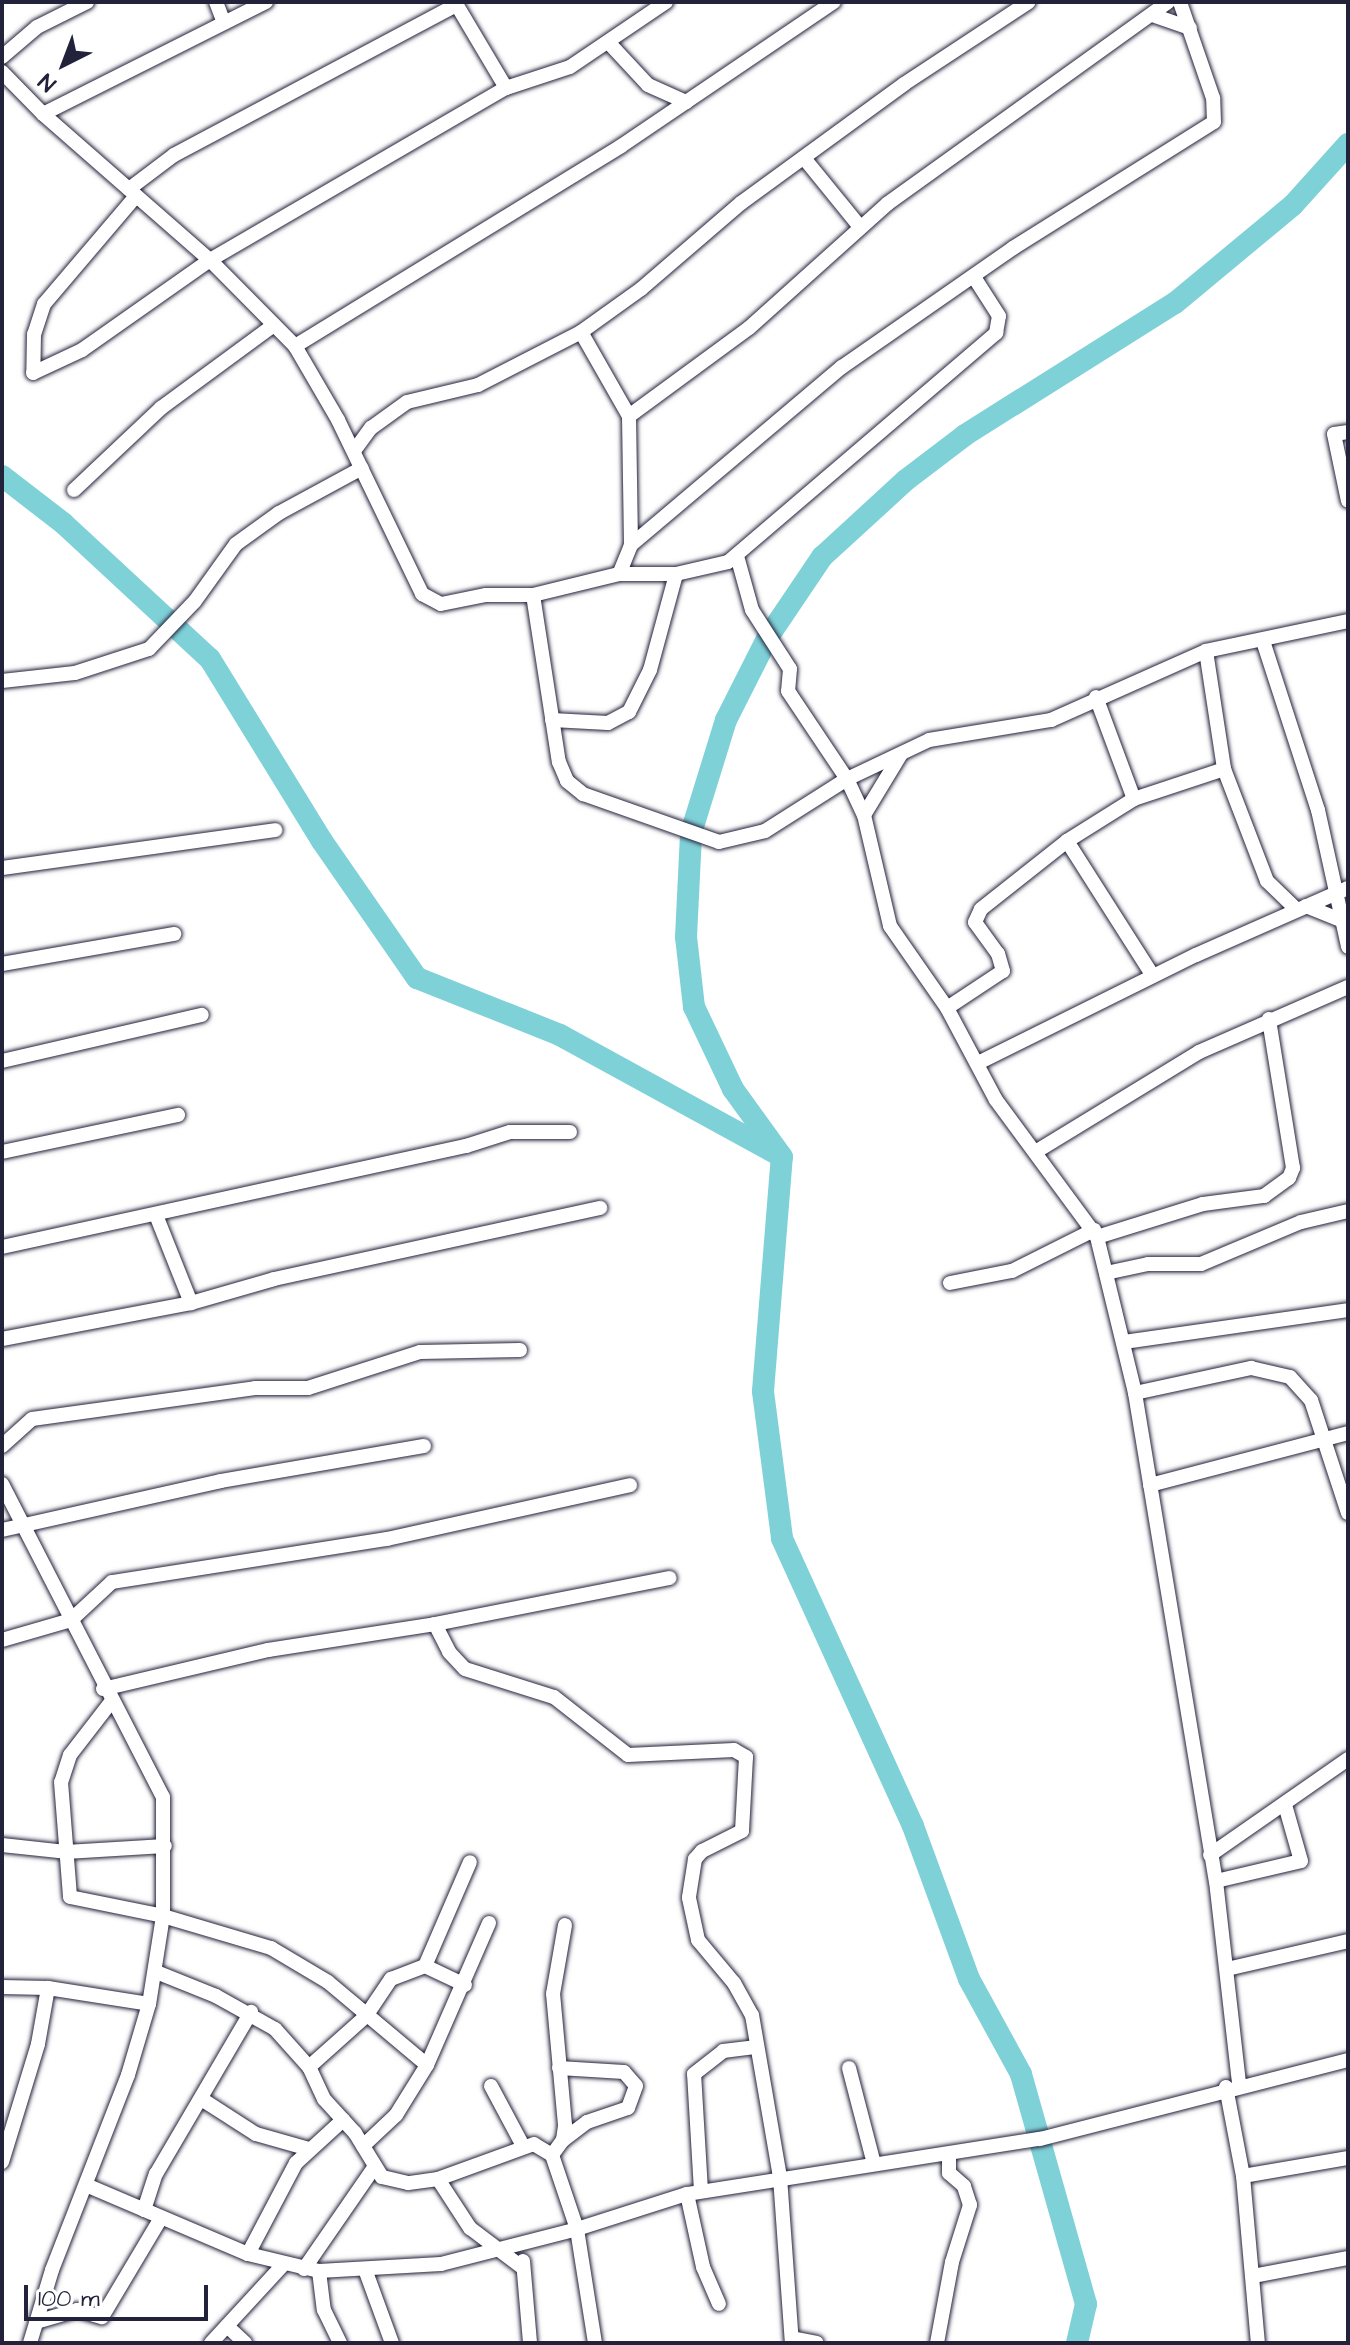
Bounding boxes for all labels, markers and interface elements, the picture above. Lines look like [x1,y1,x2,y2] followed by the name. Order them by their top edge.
[24,24,104,104] north arrow
[32,66,63,98] text: N
[28,2269,212,2319] scale bar
[38,2282,100,2316] text: 100 m

